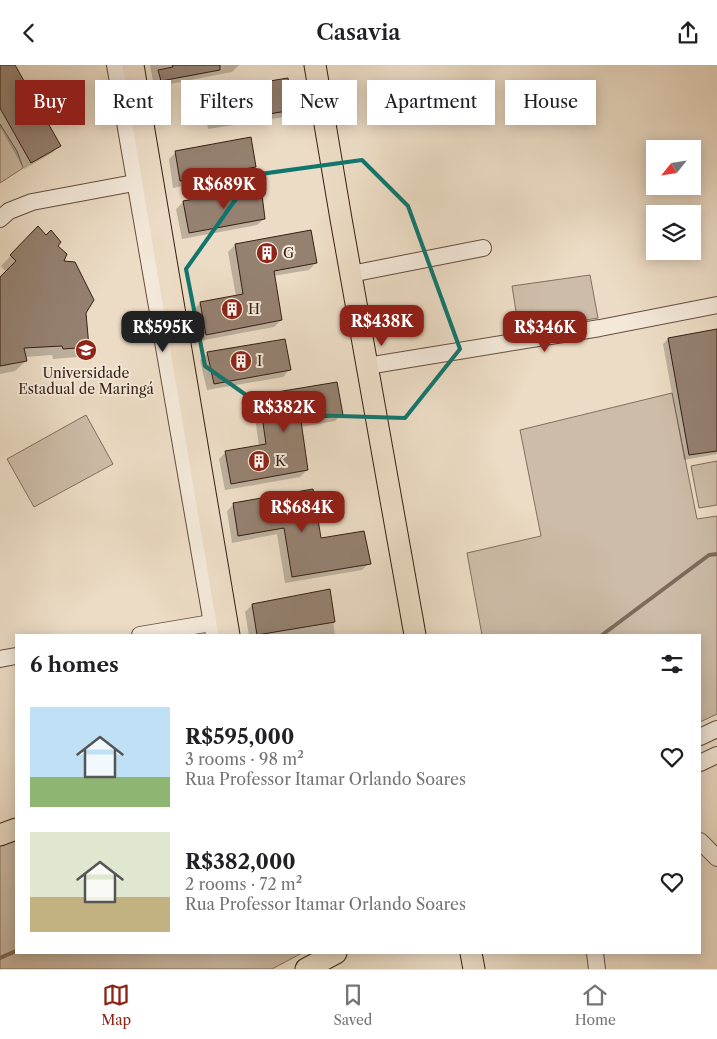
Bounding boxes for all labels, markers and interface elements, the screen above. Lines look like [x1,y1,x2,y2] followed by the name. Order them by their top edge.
[15,19,43,47] icon: back
[316,19,401,46] text: Casavia
[674,19,702,47] icon: share
[15,80,85,125] chip: Buy
[95,80,171,125] chip: Rent
[181,80,272,125] chip: Filters
[282,80,357,125] chip: New
[367,80,495,125] chip: Apartment
[505,80,596,125] chip: House
[646,140,701,195] north arrow
[646,140,701,260] map controls
[183,167,265,210] pin: R$689K
[193,174,256,194] text: R$689K
[646,205,701,260] button: layers
[255,241,279,265] building icon: G
[283,244,294,262] place label: G
[220,297,244,321] building icon: H
[248,300,260,318] place label: H
[341,305,423,347] pin: R$438K
[122,311,204,353] pin: R$595K
[351,311,413,331] text: R$438K
[504,311,586,353] pin: R$346K
[132,317,194,337] text: R$595K
[514,317,576,337] text: R$346K
[74,338,98,362] school or university icon: Universidade Estadual de Maringá
[229,349,253,373] building icon: I
[257,352,262,370] place label: I
[18,364,154,398] place label: Universidade Estadual de Maringá
[243,391,325,433] pin: R$382K
[253,397,315,417] text: R$382K
[247,449,271,473] building icon: K
[275,452,287,470] place label: K
[261,491,343,533] pin: R$684K
[271,497,333,517] text: R$684K
[658,650,686,678] icon: filters
[30,652,119,677] text: 6 homes
[185,724,294,749] text: R$595,000
[70,727,130,787] icon: home
[658,743,686,771] icon: heart
[185,749,304,769] text: 3 rooms · 98 m²
[185,769,466,789] text: Rua Professor Itamar Orlando Soares
[185,849,296,874] text: R$382,000
[70,852,130,912] icon: home
[658,868,686,896] icon: heart
[185,874,302,894] text: 2 rooms · 72 m²
[185,894,466,914] text: Rua Professor Itamar Orlando Soares
[101,981,131,1029] tab: Map
[334,981,372,1029] tab: Saved
[575,981,616,1029] tab: Home

